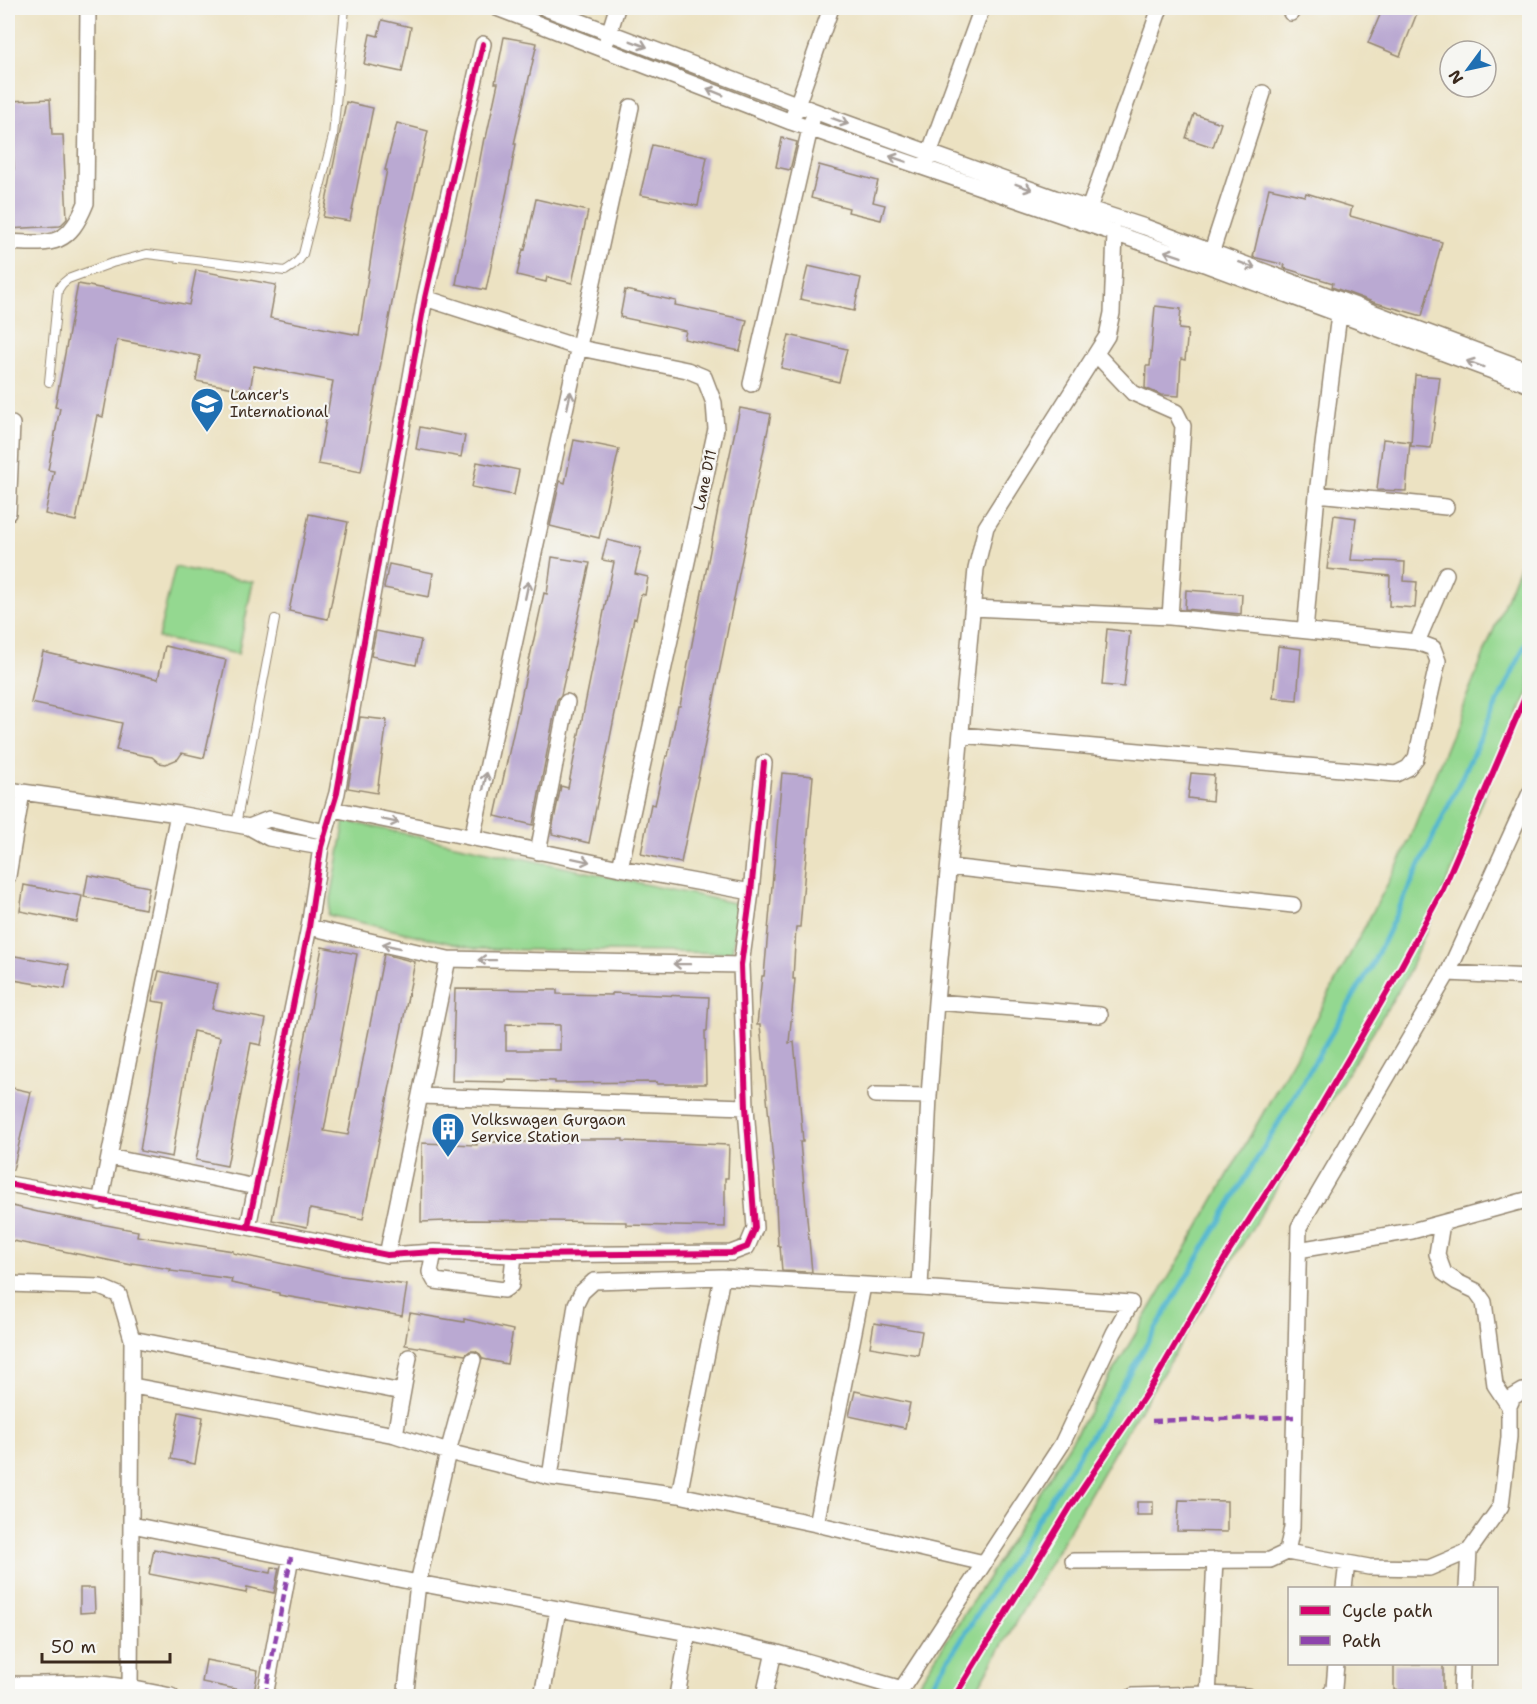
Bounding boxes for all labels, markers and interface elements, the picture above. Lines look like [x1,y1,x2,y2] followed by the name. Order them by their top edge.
[629,39,647,50] one-way arrow
[1438,39,1498,99] north arrow
[1444,66,1468,88] text: N
[706,86,725,97] one-way arrow
[831,116,849,127] one-way arrow
[889,153,908,164] one-way arrow
[1014,182,1033,193] one-way arrow
[1164,247,1183,258] one-way arrow
[1238,261,1256,272] one-way arrow
[1466,358,1484,369] one-way arrow
[230,385,329,422] place label: Lancer's International
[189,386,225,433] school or university icon: Lancer's International
[563,391,575,410] one-way arrow
[689,448,721,512] street label: Lane D11
[521,581,533,600] one-way arrow
[479,772,491,791] one-way arrow
[380,816,399,827] one-way arrow
[571,855,590,866] one-way arrow
[382,939,401,951] one-way arrow
[478,954,498,965] one-way arrow
[673,958,693,969] one-way arrow
[471,1110,626,1147] place label: Volkswagen Gurgaon Service Station
[430,1111,466,1158] building icon: Volkswagen Gurgaon Service Station
[1288,1587,1498,1665] legend
[1342,1599,1433,1623] text: Cycle path
[42,1626,170,1664] scale bar
[1342,1629,1381,1653] text: Path
[51,1635,96,1659] text: 50 m

